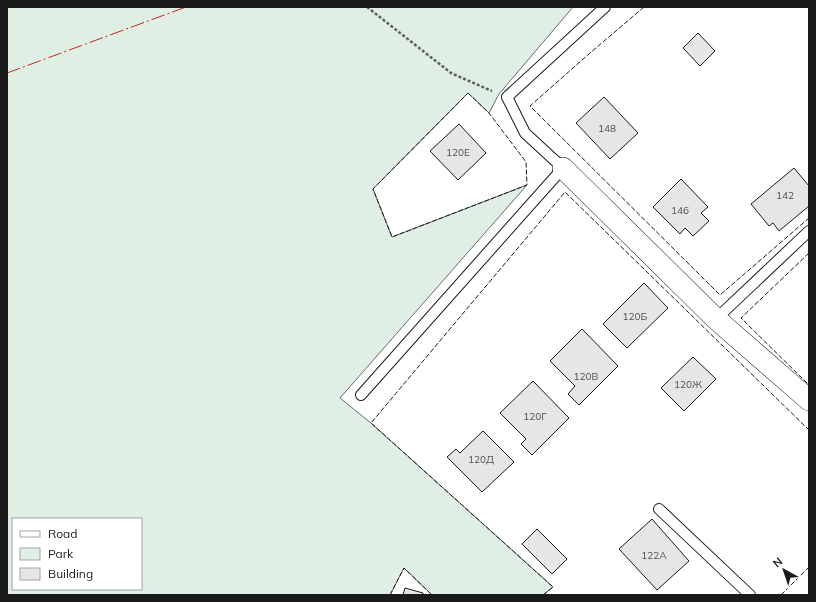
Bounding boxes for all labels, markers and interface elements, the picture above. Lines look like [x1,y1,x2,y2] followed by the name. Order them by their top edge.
[598,122,616,135] house number: 148
[446,146,470,159] house number: 120Е
[776,189,794,202] house number: 142
[671,204,689,217] house number: 146
[623,310,648,323] house number: 120Б
[574,370,599,383] house number: 120В
[674,378,702,391] house number: 120Ж
[523,410,547,423] house number: 120Г
[468,453,494,466] house number: 120Д
[12,518,142,590] legend
[48,526,77,541] text: Road
[48,546,74,561] text: Park
[641,549,667,562] house number: 122А
[764,550,804,590] north arrow
[770,554,785,570] text: N
[48,566,93,581] text: Building

